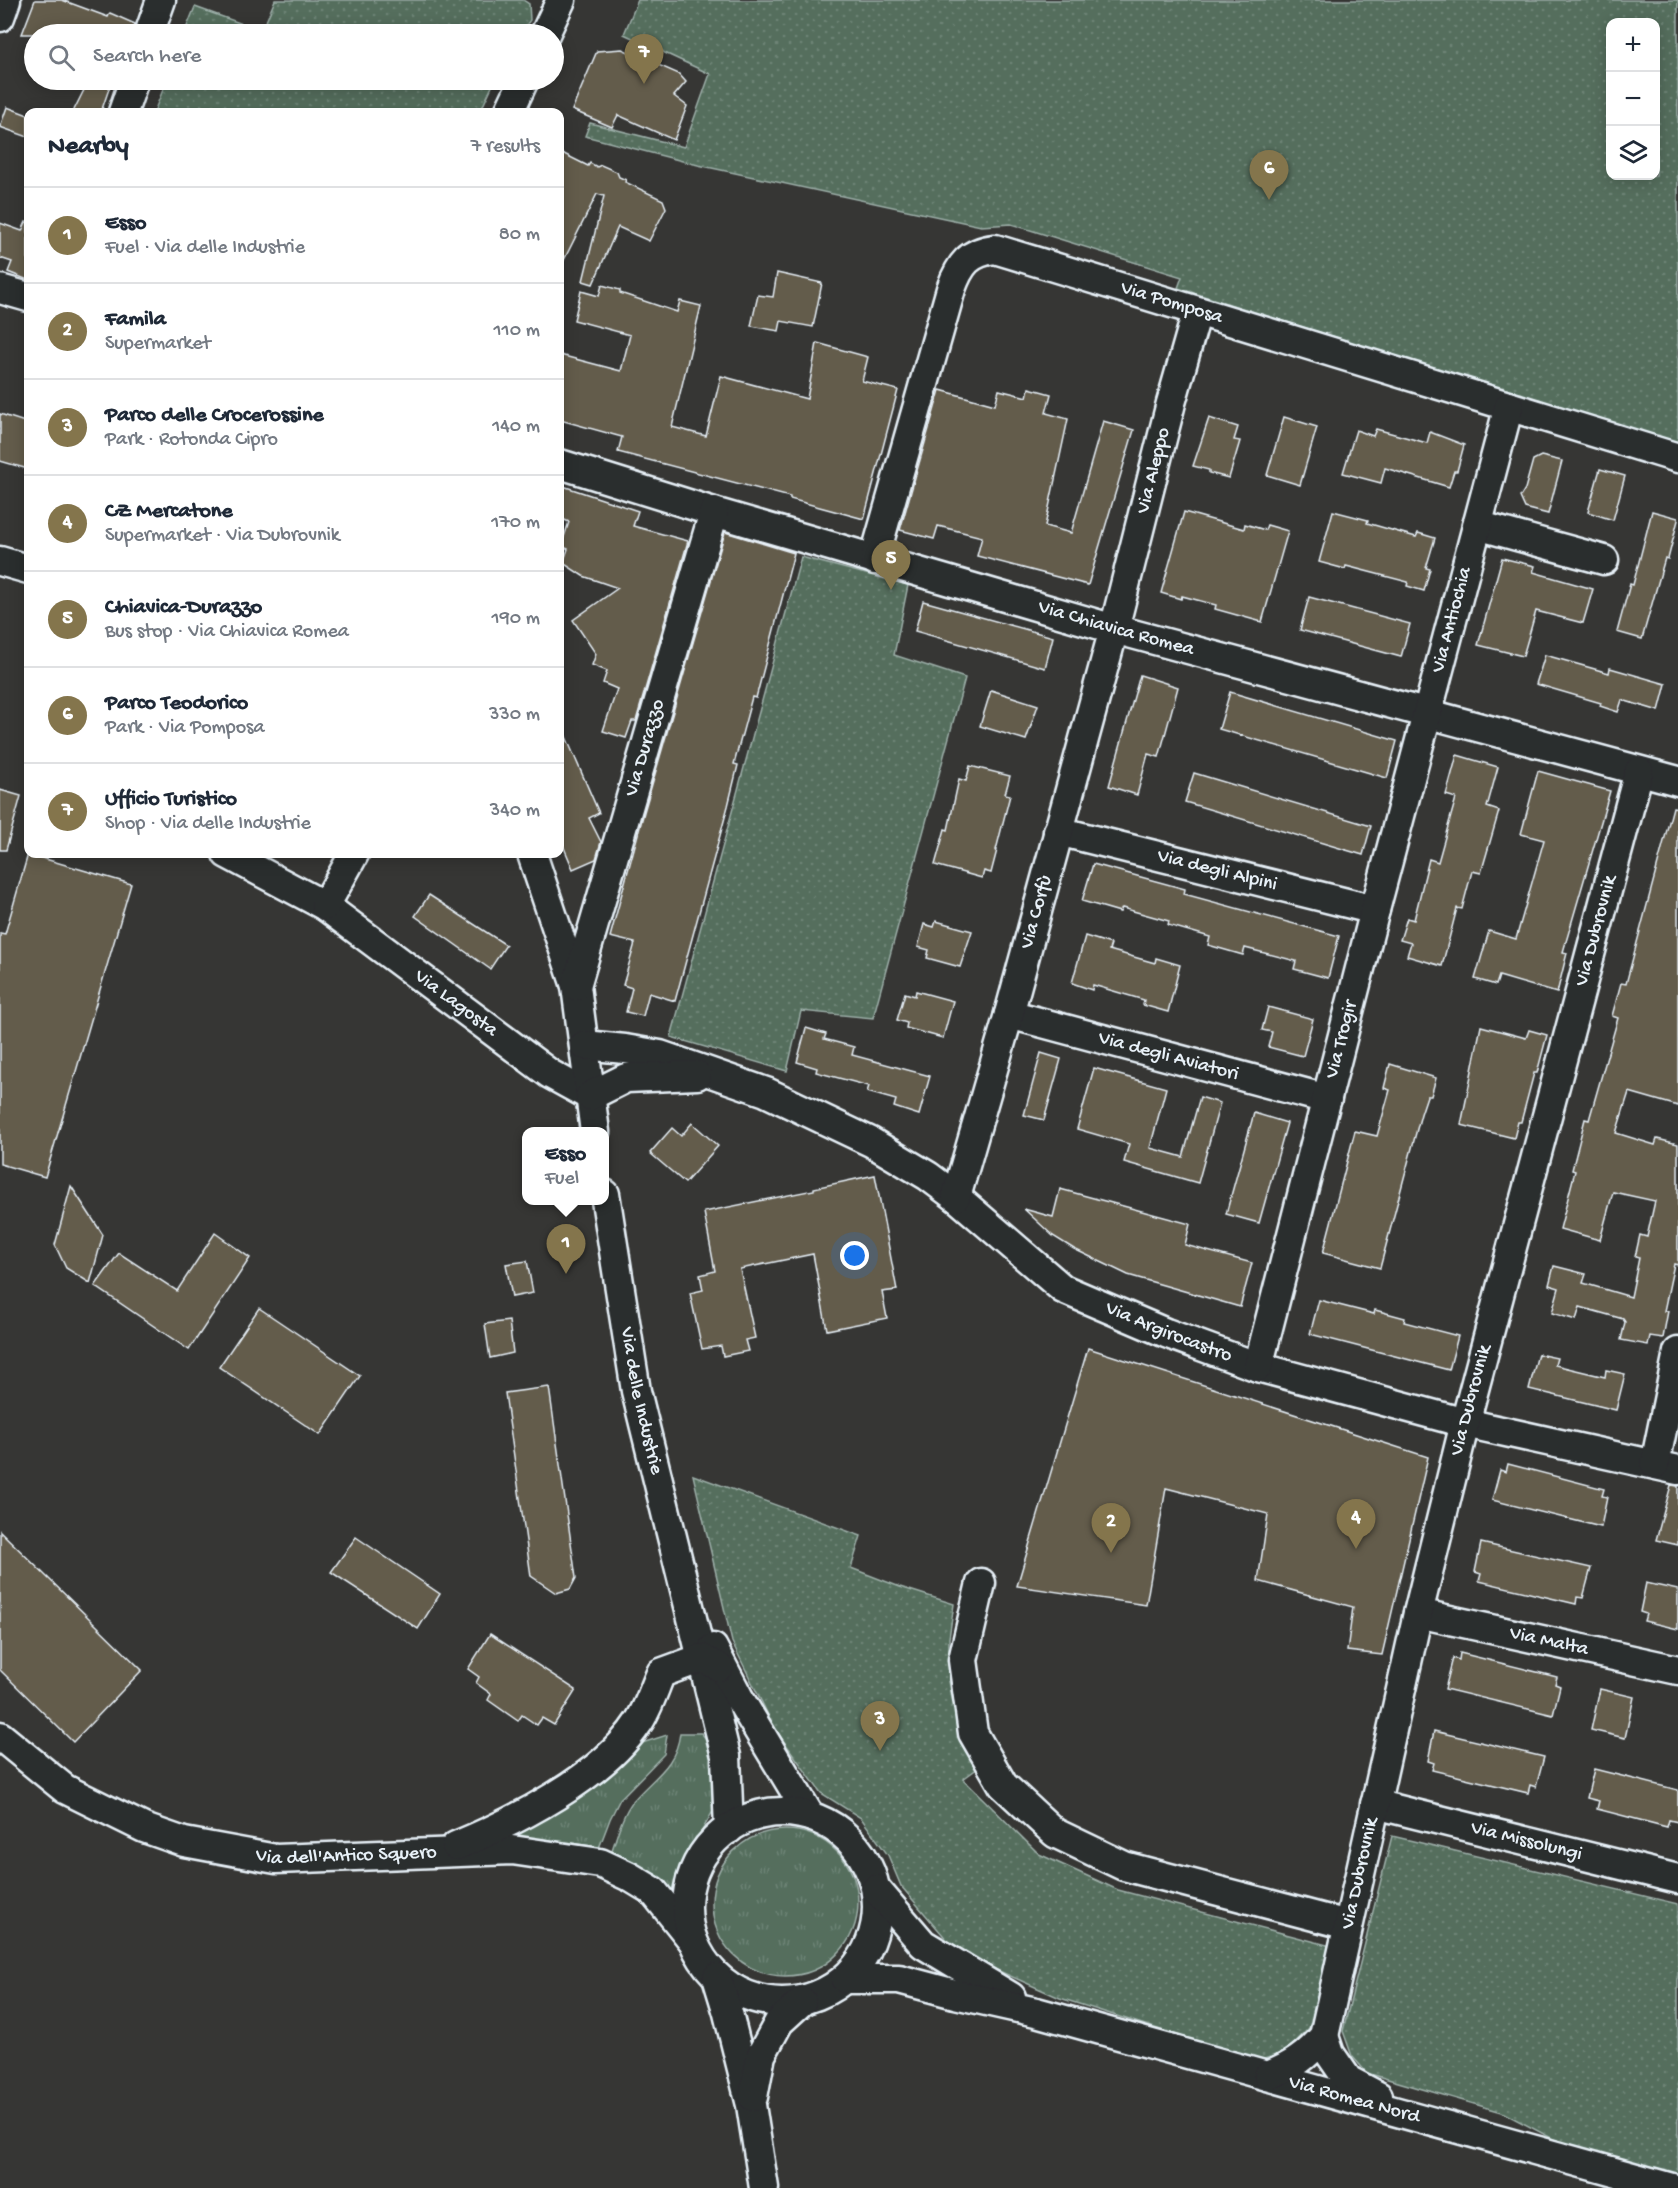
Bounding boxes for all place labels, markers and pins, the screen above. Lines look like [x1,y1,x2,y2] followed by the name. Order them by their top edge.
[624,34,664,84] pin: 7
[1250,150,1288,200] pin: 6
[872,540,910,590] pin: 5
[546,1224,586,1274] pin: 1
[1336,1500,1376,1549] pin: 4
[1092,1504,1130,1553] pin: 2
[860,1702,900,1751] pin: 3

